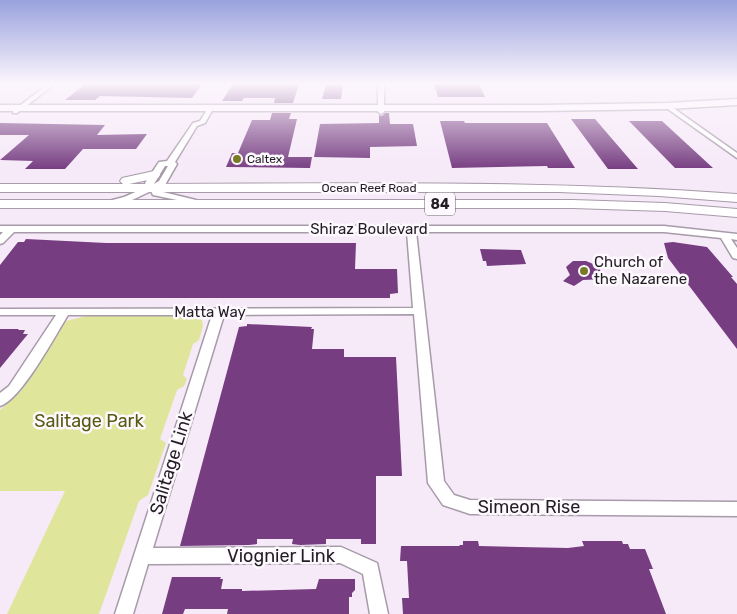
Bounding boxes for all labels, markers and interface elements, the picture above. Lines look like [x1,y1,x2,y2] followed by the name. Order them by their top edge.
[247,152,283,166] place label: Caltex
[231,153,243,165] marker: Caltex
[321,181,417,195] street label: Ocean Reef Road
[425,192,455,215] road number: 84
[310,220,428,238] street label: Shiraz Boulevard
[594,253,687,288] place label: Church of the Nazarene
[578,265,590,277] marker: Church of the Nazarene
[174,303,246,321] street label: Matta Way
[145,408,197,517] street label: Salitage Link
[34,410,144,432] park label: Salitage Park
[478,496,580,518] street label: Simeon Rise
[227,545,336,567] street label: Viognier Link

